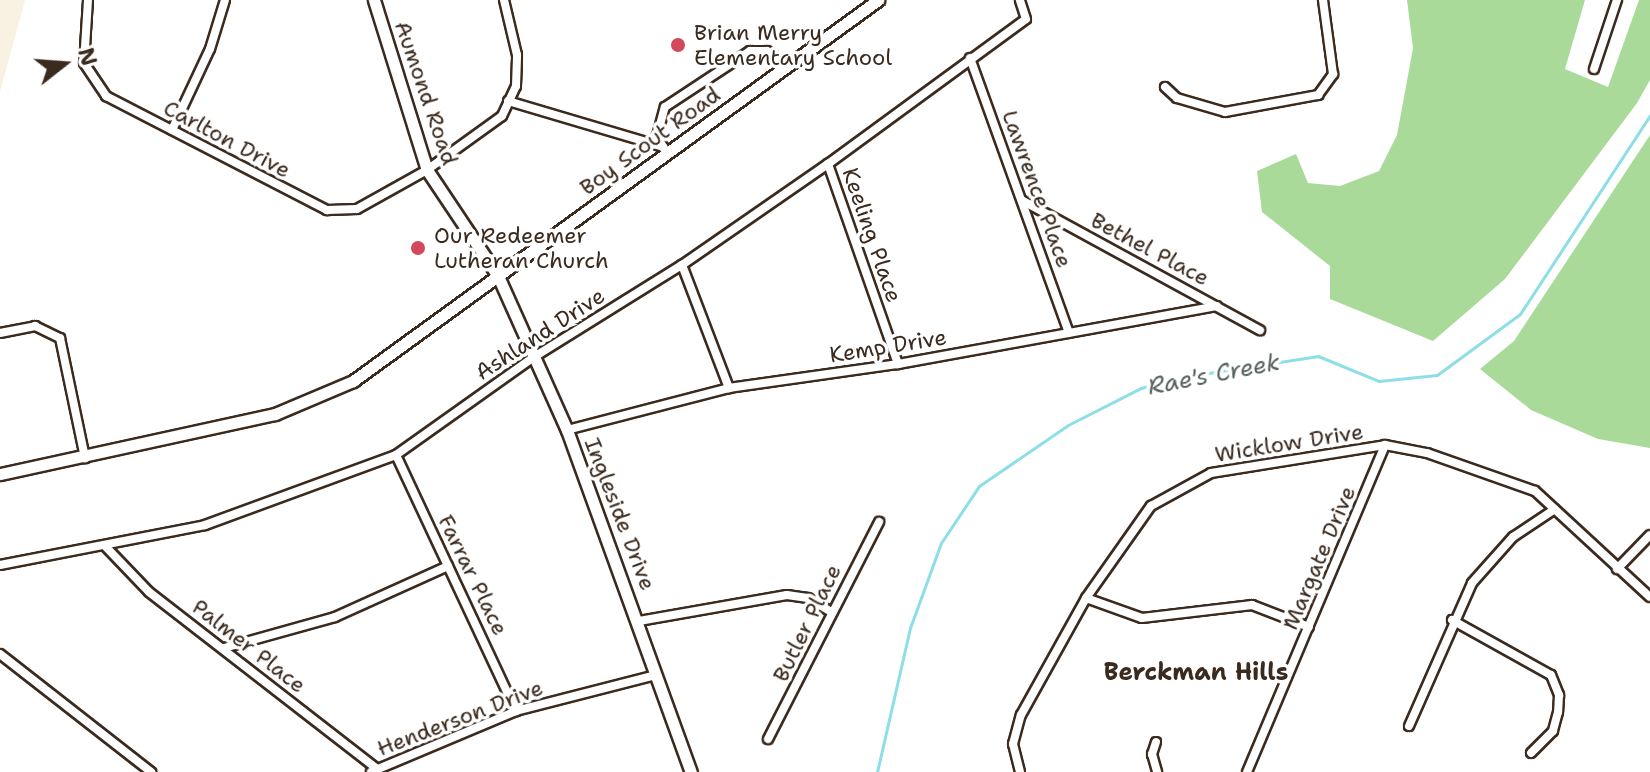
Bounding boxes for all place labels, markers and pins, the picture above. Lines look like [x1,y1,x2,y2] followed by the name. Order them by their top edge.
[694,19,892,70] place label: Brian Merry Elementary School
[669,36,687,54] marker: Brian Merry Elementary School
[434,222,609,274] place label: Our Redeemer Lutheran Church
[409,239,427,257] marker: Our Redeemer Lutheran Church

